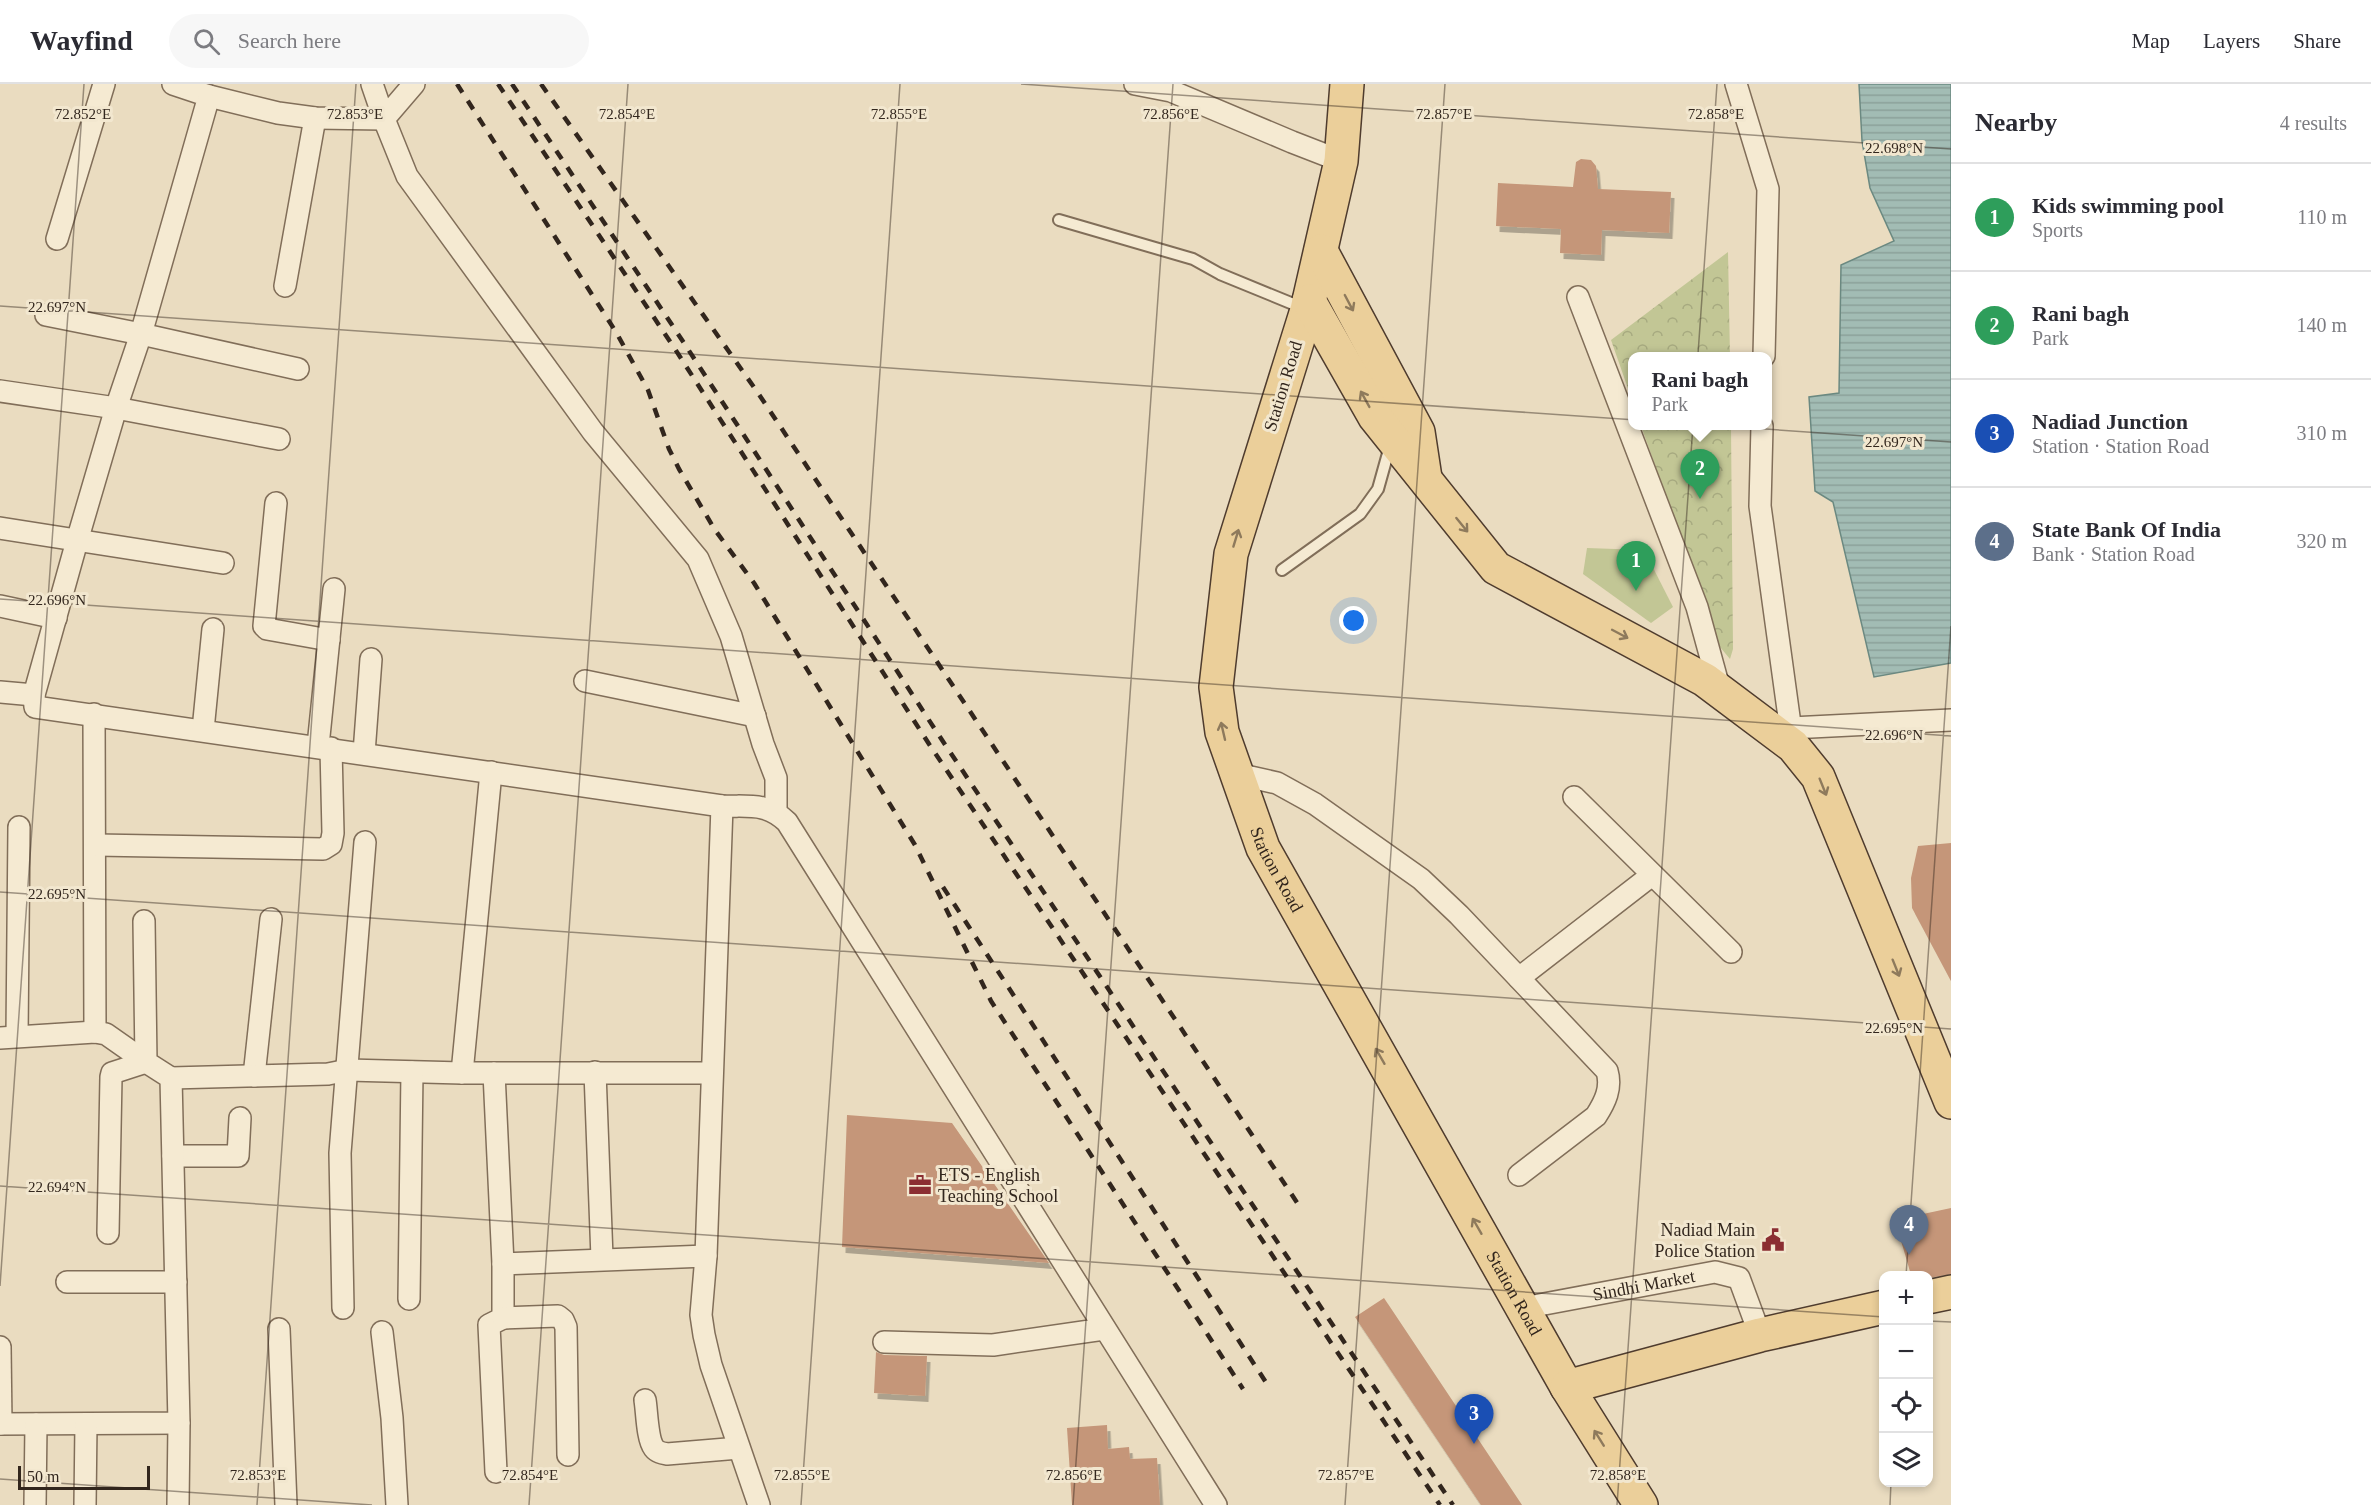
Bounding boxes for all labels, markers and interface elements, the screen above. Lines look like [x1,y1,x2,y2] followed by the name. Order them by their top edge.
[169,14,589,68] search box
[30,25,133,56] text: Wayfind
[190,25,223,58] icon: search
[238,28,341,53] text: Search here
[2132,29,2170,53] text: Map
[2203,29,2260,53] text: Layers
[2293,29,2341,53] text: Share
[55,106,111,122] text: 72.852°E
[327,106,383,122] text: 72.853°E
[599,106,655,122] text: 72.854°E
[871,106,927,122] text: 72.855°E
[1143,106,1199,122] text: 72.856°E
[1416,106,1472,122] text: 72.857°E
[1688,106,1744,122] text: 72.858°E
[1975,108,2057,137] text: Nearby
[2280,112,2347,134] text: 4 results
[1865,140,1923,156] text: 22.698°N
[2032,193,2224,218] text: Kids swimming pool
[1990,206,2000,228] text: 1
[2297,206,2347,228] text: 110 m
[2032,219,2083,241] text: Sports
[1343,293,1355,311] one-way arrow
[28,299,86,315] text: 22.697°N
[2032,301,2129,326] text: Rani bagh
[1990,314,2000,336] text: 2
[2296,314,2347,336] text: 140 m
[2032,327,2069,349] text: Park
[1260,338,1306,434] street label: Station Road
[1628,352,1772,430] popup
[1651,367,1749,392] text: Rani bagh
[1359,391,1370,409] one-way arrow
[1651,393,1688,415] text: Park
[2032,409,2188,434] text: Nadiad Junction
[1990,422,2000,444] text: 3
[2296,422,2347,444] text: 310 m
[1865,434,1923,450] text: 22.697°N
[2032,435,2209,457] text: Station · Station Road
[1680,450,1720,499] pin: 2
[1455,517,1468,533] one-way arrow
[2032,517,2221,542] text: State Bank Of India
[1231,529,1242,548] one-way arrow
[1990,530,2000,552] text: 4
[2296,530,2347,552] text: 320 m
[1616,542,1656,591] pin: 1
[2032,543,2195,565] text: Bank · Station Road
[28,592,86,608] text: 22.696°N
[1339,606,1368,635] your location
[1611,628,1628,640] one-way arrow
[1216,722,1228,741] one-way arrow
[1865,727,1923,743] text: 22.696°N
[1818,777,1829,796] one-way arrow
[1246,824,1307,916] street label: Station Road
[28,886,86,902] text: 22.695°N
[1891,958,1902,977] one-way arrow
[1865,1020,1923,1036] text: 22.695°N
[1374,1048,1386,1065] one-way arrow
[938,1165,1058,1206] place label: ETS - English Teaching School
[907,1172,933,1198] office icon: ETS - English Teaching School
[28,1179,86,1195] text: 22.694°N
[1890,1206,1928,1255] pin: 4
[1471,1218,1483,1235] one-way arrow
[1655,1220,1755,1261] place label: Nadiad Main Police Station
[1760,1227,1786,1253] public building icon: Nadiad Main Police Station
[1482,1248,1546,1339] street label: Station Road
[1591,1266,1697,1305] street label: Sindhi Market
[1879,1271,1933,1487] map controls
[1879,1271,1933,1325] button: +
[1879,1325,1933,1379] button: −
[1879,1379,1933,1433] button: locate
[1454,1394,1494,1444] pin: 3
[1592,1430,1604,1447] one-way arrow
[1879,1433,1933,1487] button: layers
[18,1463,150,1490] scale bar
[230,1467,286,1483] text: 72.853°E
[502,1467,558,1483] text: 72.854°E
[774,1467,830,1483] text: 72.855°E
[1046,1467,1102,1483] text: 72.856°E
[1318,1467,1374,1483] text: 72.857°E
[1590,1467,1646,1483] text: 72.858°E
[27,1468,59,1485] text: 50 m

